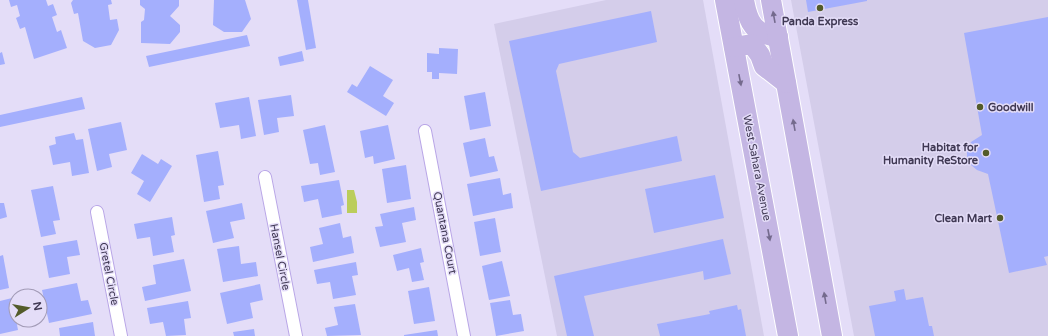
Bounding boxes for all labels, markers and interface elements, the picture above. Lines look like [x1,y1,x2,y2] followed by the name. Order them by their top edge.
[815,3,825,13] marker: Panda Express
[771,11,777,23] one-way arrow
[782,15,859,29] place label: Panda Express
[737,74,743,86] one-way arrow
[988,101,1034,114] place label: Goodwill
[975,102,985,112] marker: Goodwill
[740,114,774,222] street label: West Sahara Avenue
[791,119,797,131] one-way arrow
[883,141,979,168] place label: Habitat for Humanity ReStore
[981,148,991,158] marker: Habitat for Humanity ReStore
[431,191,459,275] street label: Quantana Court
[934,212,993,225] place label: Clean Mart
[995,213,1005,223] marker: Clean Mart
[267,223,293,291] street label: Hansel Circle
[766,229,772,241] one-way arrow
[97,241,121,307] street label: Gretel Circle
[8,288,48,328] north arrow
[822,292,828,304] one-way arrow
[30,301,45,312] text: N

